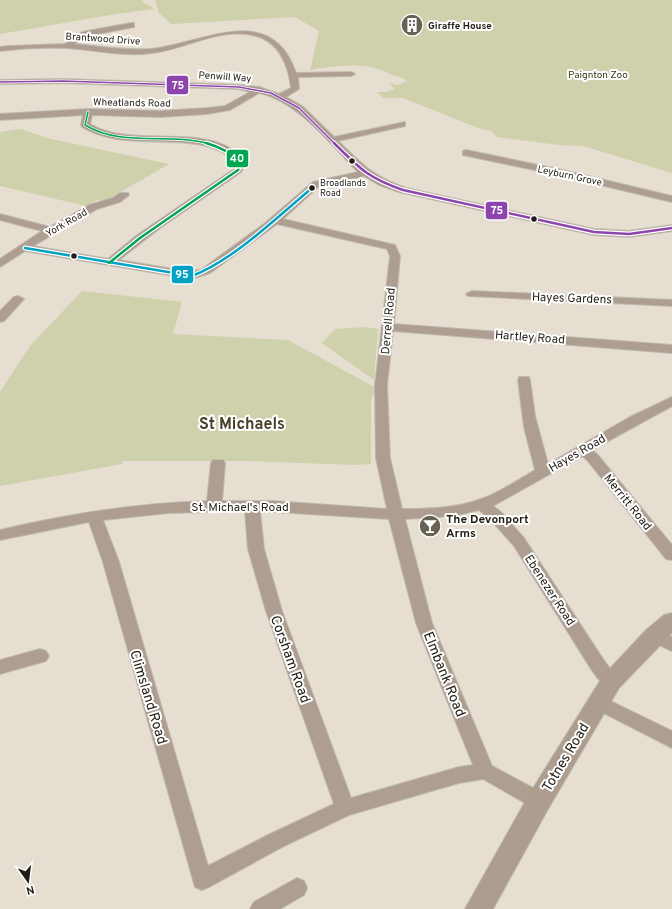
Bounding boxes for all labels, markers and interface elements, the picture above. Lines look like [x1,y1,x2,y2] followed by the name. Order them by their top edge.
[399,12,425,38] building icon: Giraffe House
[428,20,492,33] place label: Giraffe House
[65,30,141,49] street label: Brantwood Drive
[198,69,252,86] street label: Penwill Way
[568,69,628,82] park label: Paignton Zoo
[166,75,189,95] line badge: 75
[172,79,185,93] text: 75
[93,96,171,111] street label: Wheatlands Road
[226,149,249,168] line badge: 40
[230,152,244,166] text: 40
[347,156,357,166] unlabelled marker
[536,163,603,190] street label: Leyburn Grove
[320,178,366,199] place label: Broadlands Road
[307,183,317,193] marker: Broadlands Road
[485,201,508,220] line badge: 75
[491,204,504,218] text: 75
[44,206,90,240] street label: York Road
[529,214,539,224] unlabelled marker
[69,251,79,261] unlabelled marker
[171,265,194,284] line badge: 95
[175,268,189,282] text: 95
[378,287,400,355] street label: Derrell Road
[532,290,612,308] street label: Hayes Gardens
[494,328,565,348] street label: Hartley Road
[199,415,285,435] district label: St Michaels
[546,431,609,477] street label: Hayes Road
[600,471,655,534] street label: Merritt Road
[191,500,289,516] street label: St. Michael's Road
[446,512,529,542] place label: The Devonport Arms
[417,513,443,539] bar icon: The Devonport Arms
[520,552,578,629] street label: Ebenezer Road
[266,613,313,706] street label: Corsham Road
[419,629,468,720] street label: Elmbank Road
[125,648,170,747] street label: Climsland Road
[539,720,593,795] street label: Totnes Road
[8,861,48,901] north arrow
[25,882,36,897] text: N

